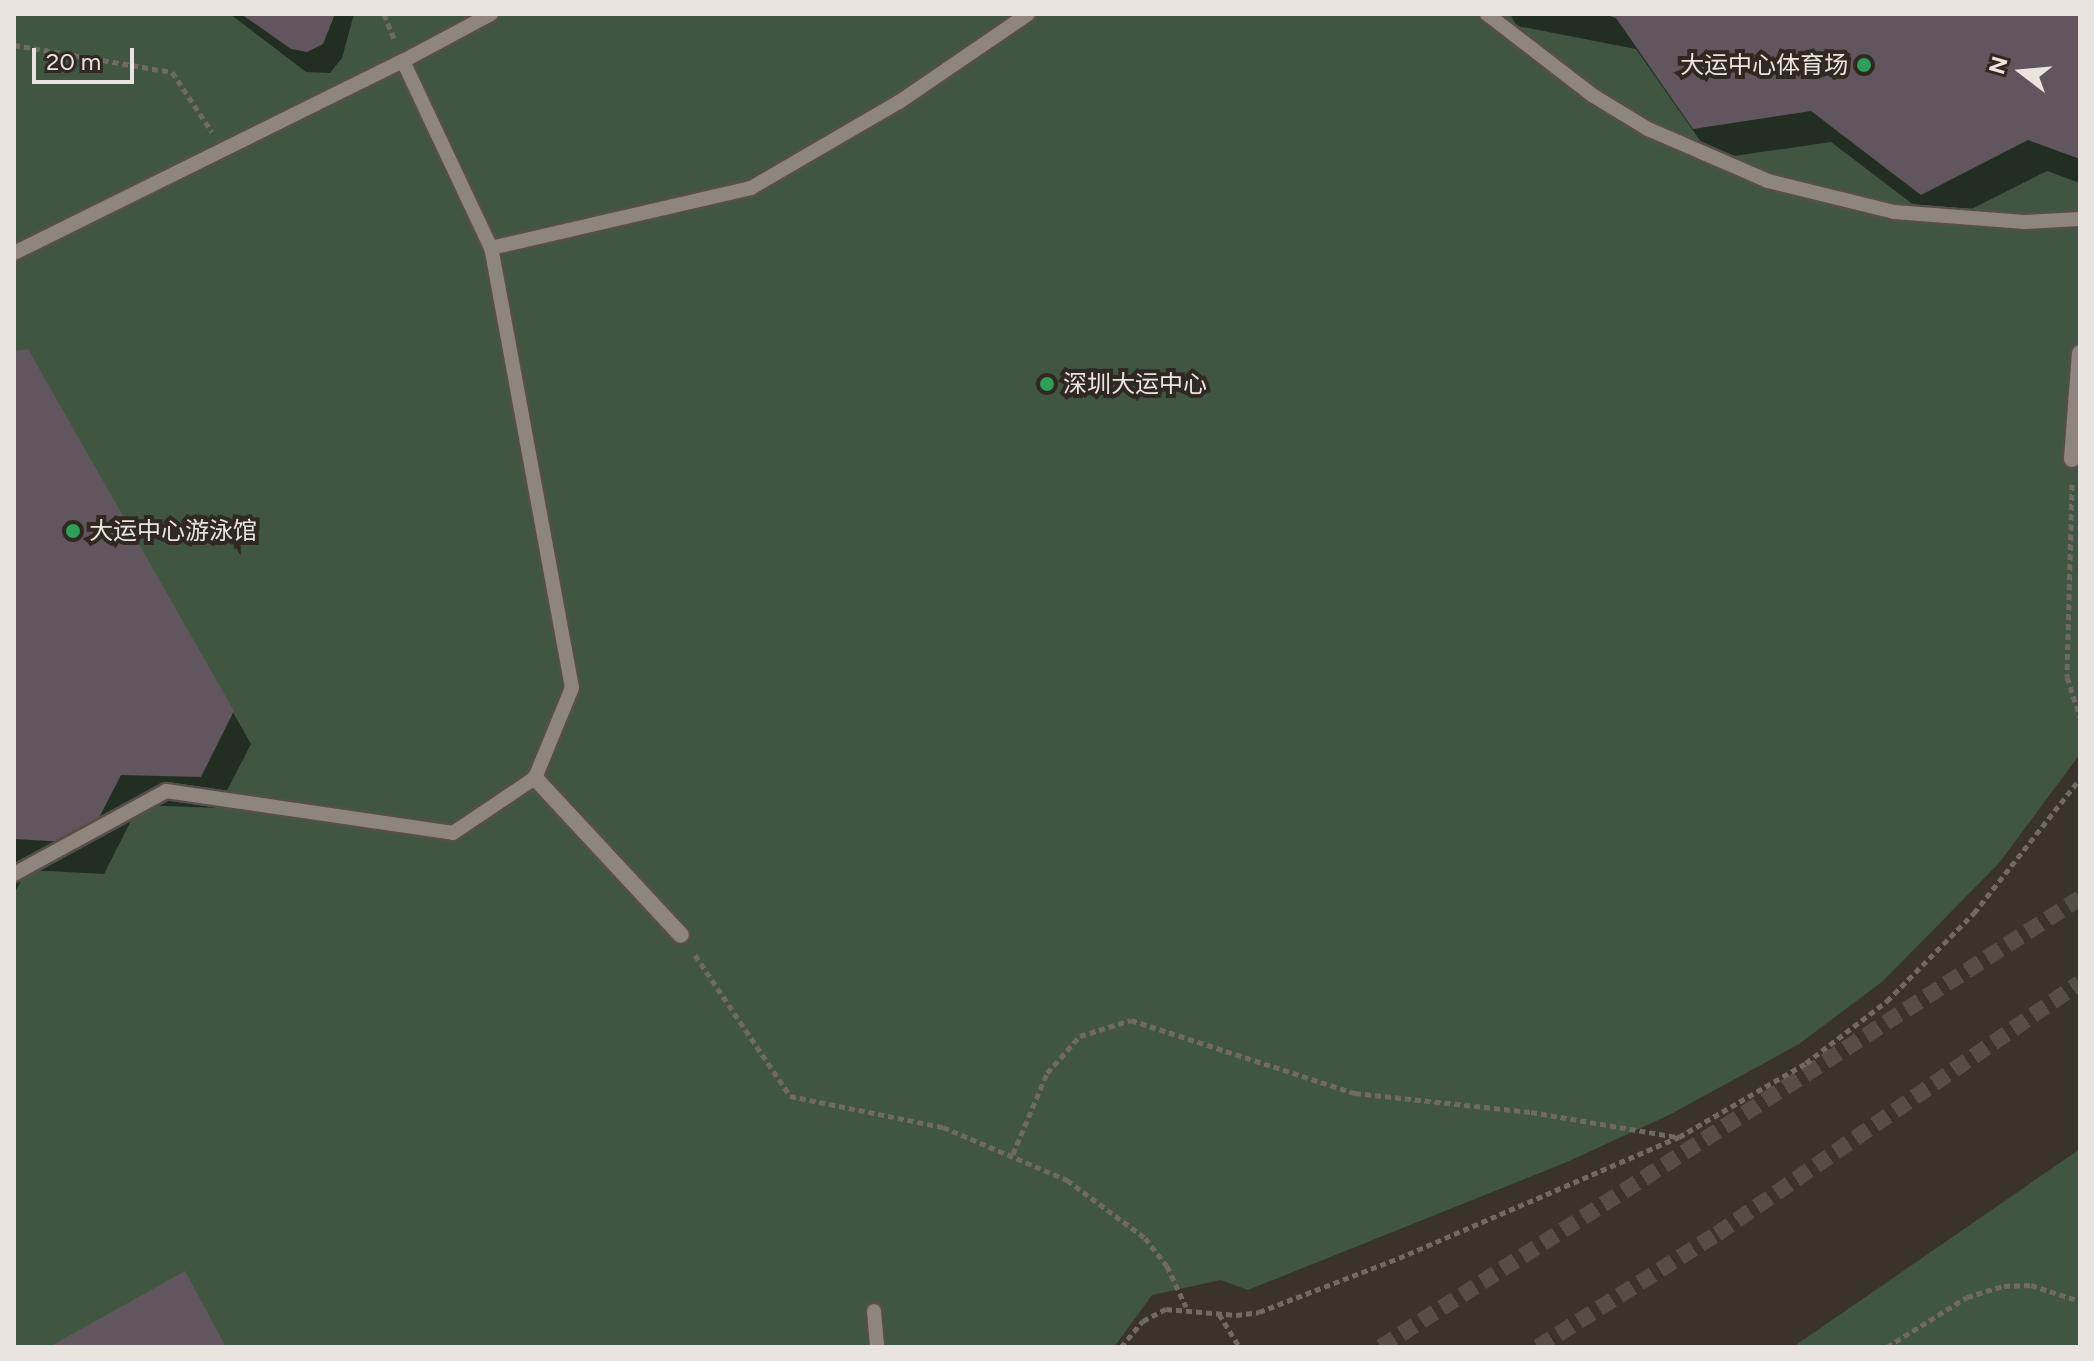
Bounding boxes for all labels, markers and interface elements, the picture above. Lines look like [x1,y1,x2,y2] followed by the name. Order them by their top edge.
[36,32,138,82] scale bar
[1982,32,2062,112] north arrow
[46,47,101,76] text: 20 m
[1680,51,1848,79] place label: 大运中心体育场
[1983,53,2014,77] text: N
[1855,56,1873,74] marker: 大运中心体育场
[1063,370,1207,398] place label: 深圳大运中心
[1038,375,1056,393] marker: 深圳大运中心
[89,517,257,545] place label: 大运中心游泳馆
[64,522,82,540] marker: 大运中心游泳馆

